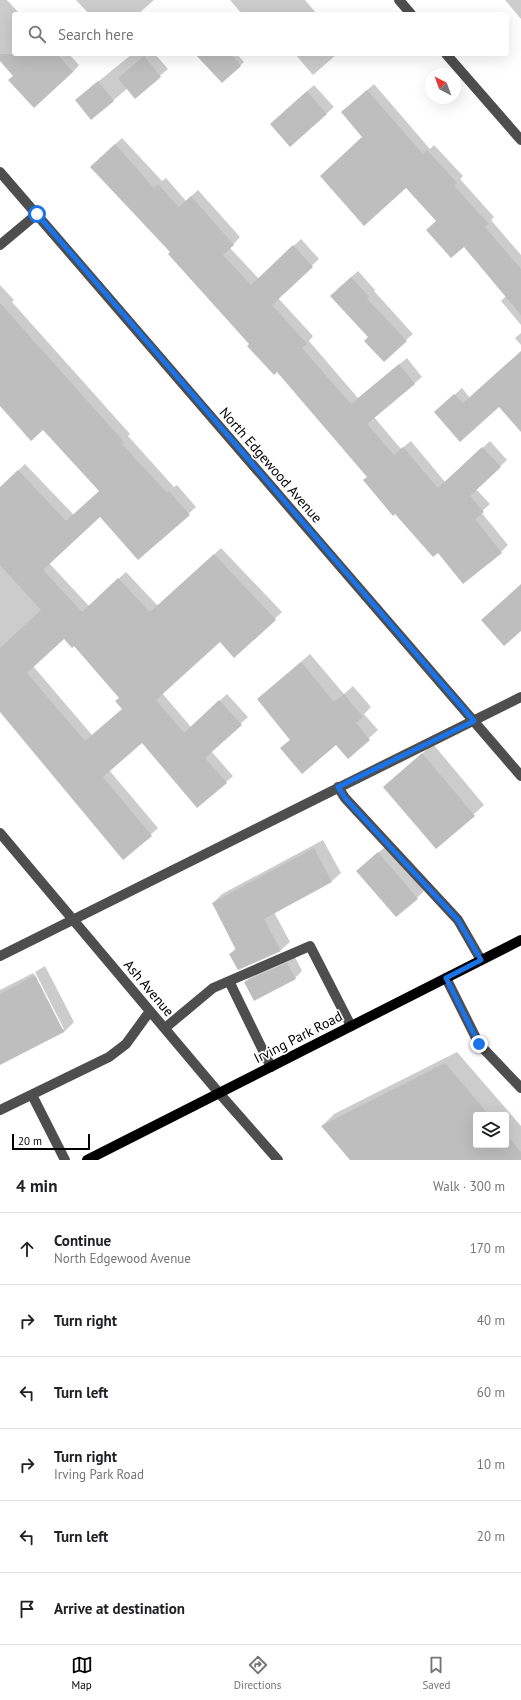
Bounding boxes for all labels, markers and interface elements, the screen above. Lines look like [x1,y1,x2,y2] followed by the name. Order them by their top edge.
[12,12,509,56] search box
[26,23,48,45] icon: search
[58,25,134,44] text: Search here
[425,68,461,104] north arrow
[28,205,46,223] route start
[216,403,326,527] street label: North Edgewood Avenue
[120,956,178,1020] street label: Ash Avenue
[251,1007,345,1067] street label: Irving Park Road
[470,1035,488,1053] route end
[473,1112,509,1148] map controls
[473,1112,509,1148] button: layers
[12,1132,90,1151] scale bar
[18,1134,42,1148] text: 20 m
[16,1175,57,1197] text: 4 min
[433,1178,505,1195] text: Walk · 300 m
[54,1231,111,1250] text: Continue
[16,1238,38,1260] icon: ahead
[470,1240,505,1257] text: 170 m
[54,1250,191,1267] text: North Edgewood Avenue
[16,1310,38,1332] icon: right
[54,1311,117,1330] text: Turn right
[477,1312,505,1329] text: 40 m
[16,1382,38,1404] icon: left
[54,1383,108,1402] text: Turn left
[477,1384,505,1401] text: 60 m
[54,1447,117,1466] text: Turn right
[16,1454,38,1476] icon: right
[477,1456,505,1473] text: 10 m
[54,1466,144,1483] text: Irving Park Road
[16,1526,38,1548] icon: left
[54,1527,108,1546] text: Turn left
[477,1528,505,1545] text: 20 m
[16,1598,38,1620] icon: arrive
[54,1599,185,1618] text: Arrive at destination
[71,1654,93,1692] tab: Map
[234,1654,281,1692] tab: Directions
[422,1654,450,1692] tab: Saved

